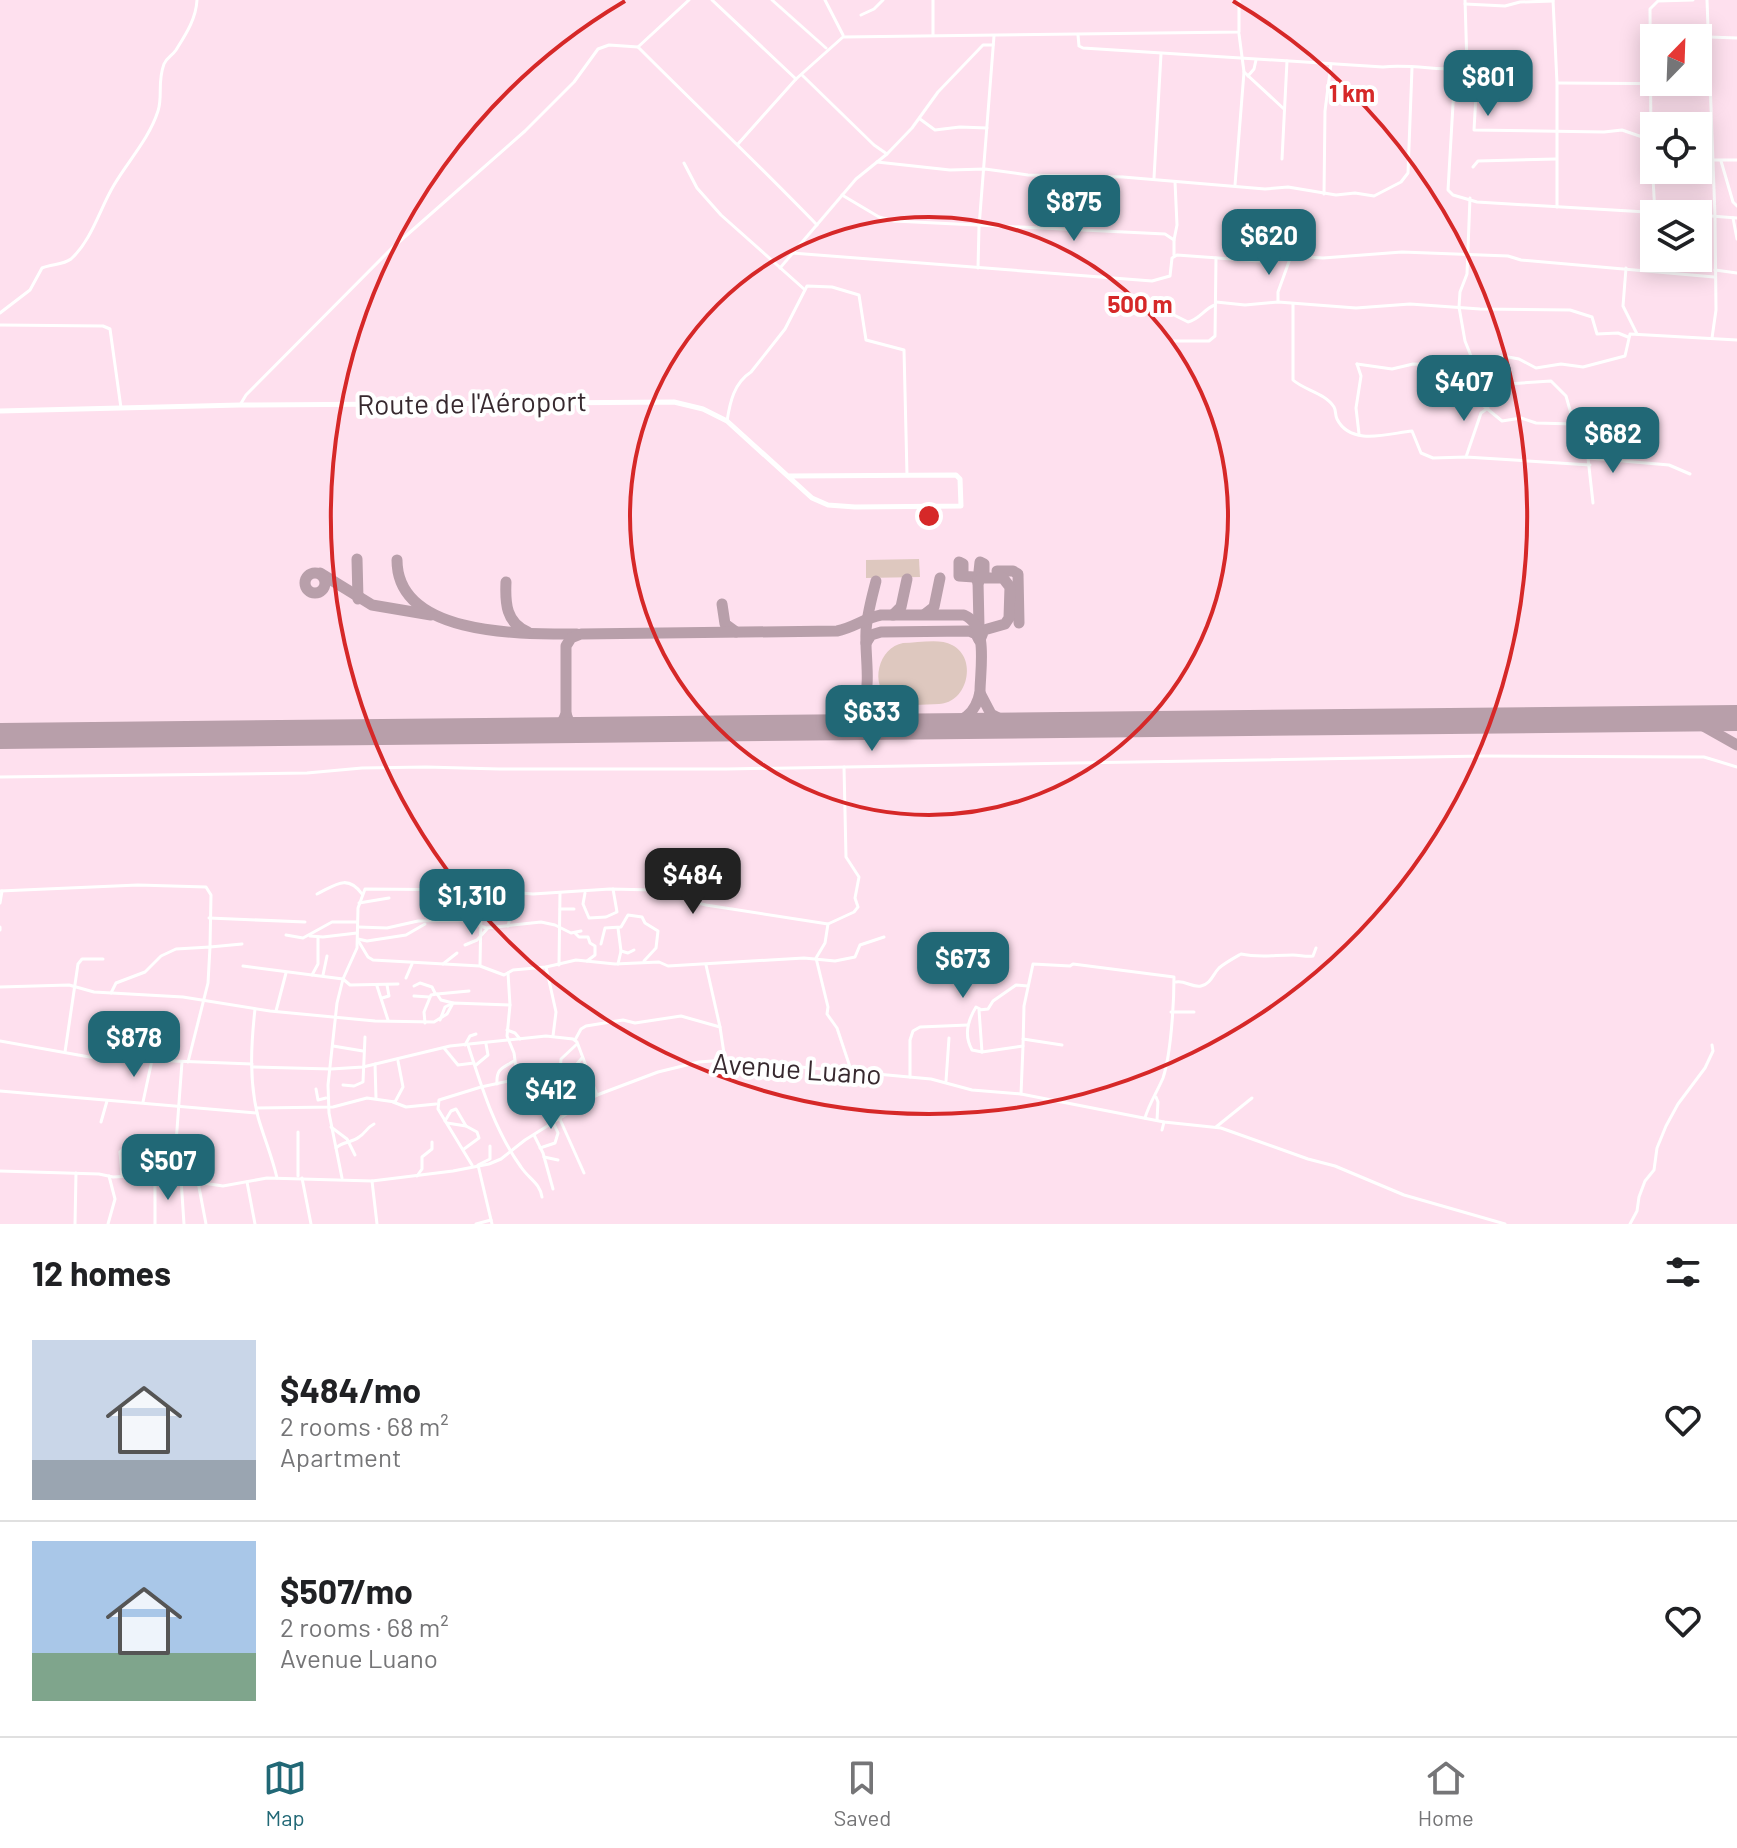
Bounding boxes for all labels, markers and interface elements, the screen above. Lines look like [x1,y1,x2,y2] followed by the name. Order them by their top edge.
[1640,24,1712,96] north arrow
[1640,24,1712,272] map controls
[1441,50,1535,118] pin: $801
[1462,60,1514,91] text: $801
[1329,78,1375,107] text: 1 km
[1640,112,1712,184] button: locate
[1027,175,1121,243] pin: $875
[1046,185,1102,216] text: $875
[1640,200,1712,272] button: layers
[1222,209,1316,277] pin: $620
[1240,219,1298,250] text: $620
[1107,289,1173,318] text: 500 m
[1417,355,1511,423] pin: $407
[1435,365,1493,396] text: $407
[357,383,587,421] street label: Route de l'Aéroport
[1566,407,1660,475] pin: $682
[1584,417,1642,448] text: $682
[915,502,943,530] centre of rings
[825,685,919,753] pin: $633
[844,695,900,726] text: $633
[646,848,740,916] pin: $484
[663,858,723,889] text: $484
[407,869,537,937] pin: $1,310
[438,879,506,910] text: $1,310
[916,932,1010,1000] pin: $673
[935,942,991,973] text: $673
[87,1011,181,1079] pin: $878
[106,1021,162,1052] text: $878
[711,1045,883,1091] street label: Avenue Luano
[504,1063,598,1131] pin: $412
[525,1073,577,1104] text: $412
[121,1134,215,1202] pin: $507
[140,1144,196,1175] text: $507
[1661,1250,1705,1294] icon: filters
[32,1252,171,1293] text: 12 homes
[280,1369,421,1410] text: $484/mo
[96,1372,192,1468] icon: home
[1661,1398,1705,1442] icon: heart
[280,1410,449,1441] text: 2 rooms · 68 m²
[280,1441,401,1472] text: Apartment
[280,1570,413,1611] text: $507/mo
[96,1573,192,1669] icon: home
[1661,1599,1705,1643] icon: heart
[280,1611,449,1642] text: 2 rooms · 68 m²
[280,1642,438,1673] text: Avenue Luano
[263,1756,307,1830] tab: Map
[834,1756,891,1830] tab: Saved
[1418,1756,1474,1830] tab: Home

